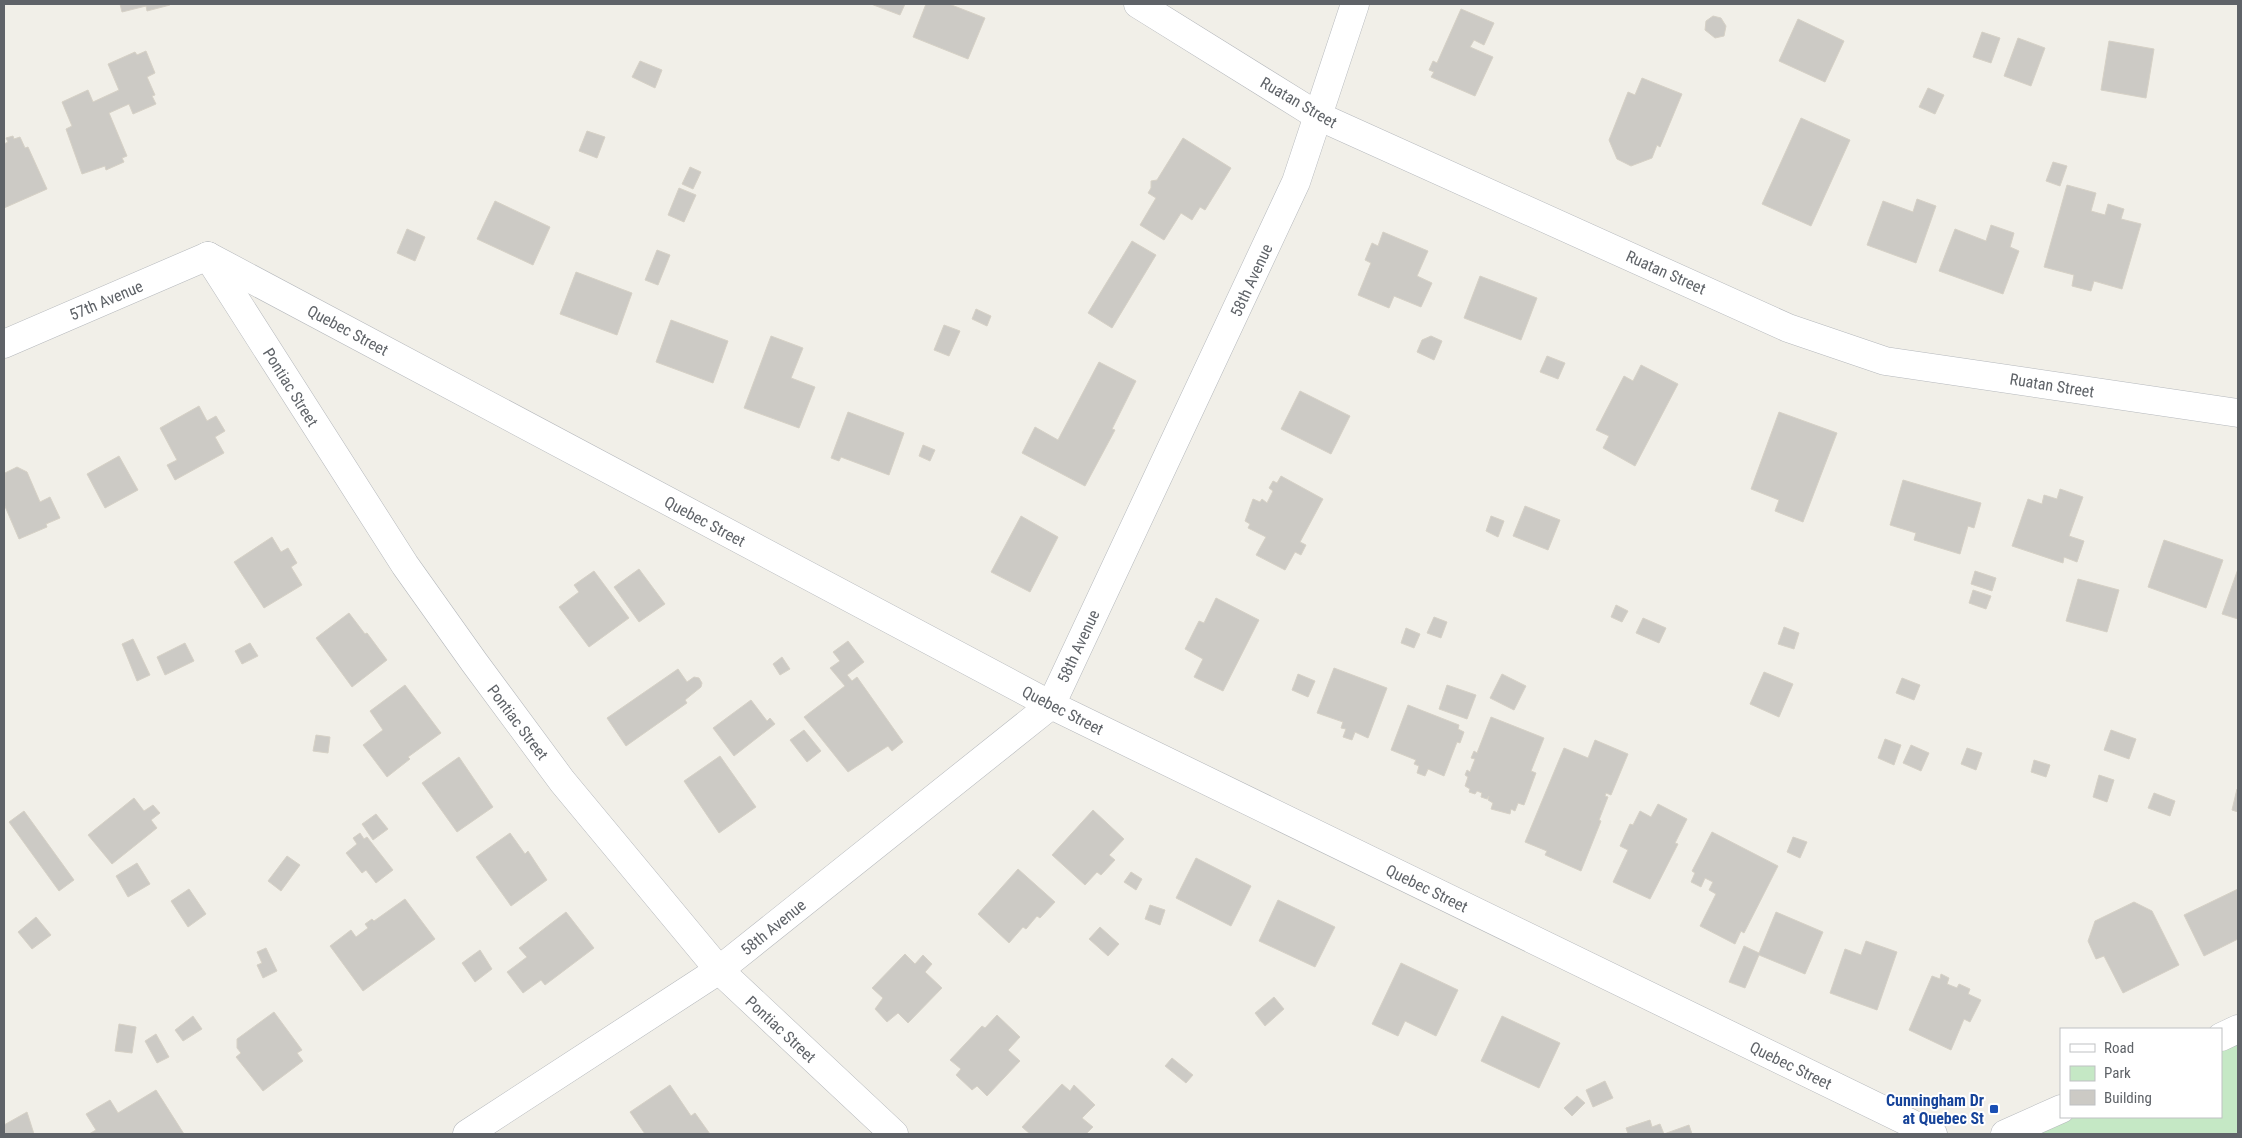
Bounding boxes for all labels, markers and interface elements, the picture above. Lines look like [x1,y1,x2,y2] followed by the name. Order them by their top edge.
[1257,73,1341,132] street label: Ruatan Street
[1226,241,1277,320] street label: 58th Avenue
[1623,246,1709,299] street label: Ruatan Street
[67,276,146,324] street label: 57th Avenue
[304,301,392,360] street label: Quebec Street
[259,344,322,430] street label: Pontiac Street
[2008,369,2096,402] street label: Ruatan Street
[661,492,749,551] street label: Quebec Street
[1053,607,1104,686] street label: 58th Avenue
[483,681,552,764] street label: Pontiac Street
[1019,682,1107,739] street label: Quebec Street
[1383,860,1471,917] street label: Quebec Street
[737,895,810,959] street label: 58th Avenue
[742,992,820,1067] street label: Pontiac Street
[2060,1028,2222,1118] legend
[1747,1037,1835,1094] street label: Quebec Street
[2104,1039,2134,1057] text: Road
[2104,1064,2131,1082] text: Park
[2104,1089,2152,1107] text: Building
[1886,1091,1984,1128] place label: Cunningham Dr at Quebec St
[1988,1103,2000,1115] marker: Cunningham Dr at Quebec St

